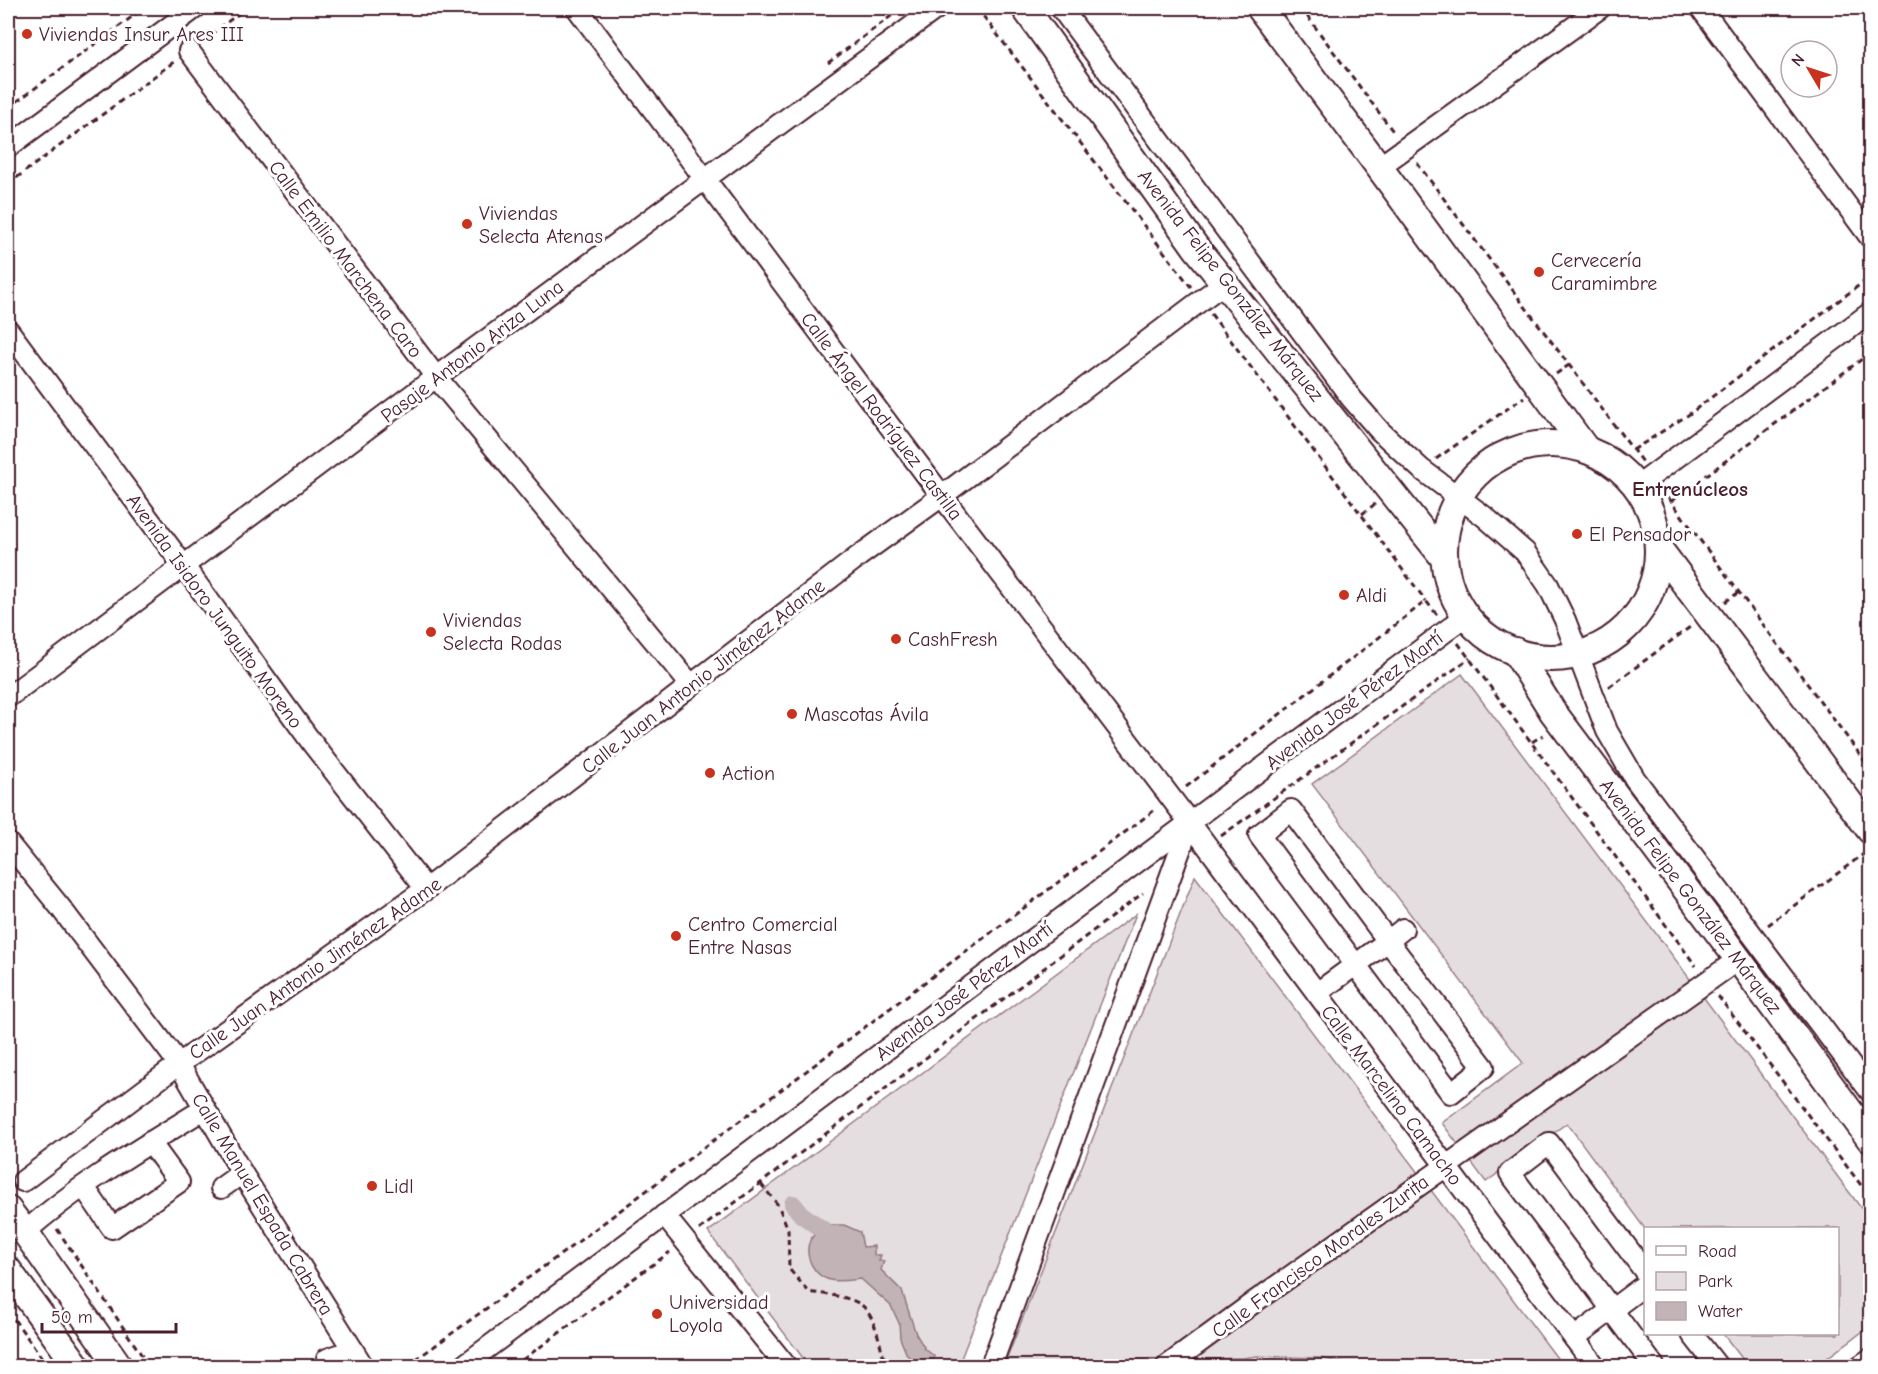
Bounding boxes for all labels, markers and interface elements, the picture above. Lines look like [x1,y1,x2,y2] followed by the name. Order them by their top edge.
[39,23,244,46] place label: Viviendas Insur Ares III
[20,27,34,41] marker: Viviendas Insur Ares III
[1779,39,1839,99] north arrow
[1788,50,1808,70] text: N
[264,156,427,362] street label: Calle Emilio Marchena Caro
[1133,165,1328,406] street label: Avenida Felipe González Márquez
[479,202,603,248] place label: Viviendas Selecta Atenas
[460,217,474,231] marker: Viviendas Selecta Atenas
[1551,249,1657,295] place label: Cervecería Caramimbre
[1532,265,1546,279] marker: Cervecería Caramimbre
[376,275,568,428] street label: Pasaje Antonio Ariza Luna
[796,307,968,525] street label: Calle Ángel Rodríguez Castilla
[1632,477,1748,501] district label: Entrenúcleos
[122,490,307,733] street label: Avenida Isidoro Junguito Moreno
[1589,523,1691,546] place label: El Pensador
[1570,527,1584,541] marker: El Pensador
[577,574,830,779] street label: Calle Juan Antonio Jiménez Adame
[1356,584,1387,607] place label: Aldi
[1337,588,1351,602] marker: Aldi
[443,609,562,655] place label: Viviendas Selecta Rodas
[424,625,438,639] marker: Viviendas Selecta Rodas
[1261,626,1448,775] street label: Avenida José Pérez Martí
[908,628,998,651] place label: CashFresh
[889,632,903,646] marker: CashFresh
[804,702,929,726] place label: Mascotas Ávila
[785,707,799,721] marker: Mascotas Ávila
[722,762,775,785] place label: Action
[703,766,717,780] marker: Action
[1595,775,1787,1018] street label: Avenida Felipe González Márquez
[185,872,446,1065] street label: Calle Juan Antonio Jiménez Adame
[688,913,838,959] place label: Centro Comercial Entre Nasas
[871,917,1058,1066] street label: Avenida José Pérez Martí
[669,929,683,943] marker: Centro Comercial Entre Nasas
[1316,1001,1467,1190] street label: Calle Marcelino Camacho
[187,1089,338,1320] street label: Calle Manuel Espada Cabrera
[1207,1170,1433,1343] street label: Calle Francisco Morales Zurita
[384,1175,414,1198] place label: Lidl
[365,1179,379,1193] marker: Lidl
[1644,1227,1839,1335] legend
[1698,1241,1737,1262] text: Road
[1698,1271,1733,1292] text: Park
[669,1291,769,1337] place label: Universidad Loyola
[42,1296,176,1334] scale bar
[1698,1301,1743,1322] text: Water
[51,1307,93,1328] text: 50 m
[650,1307,664,1321] marker: Universidad Loyola

